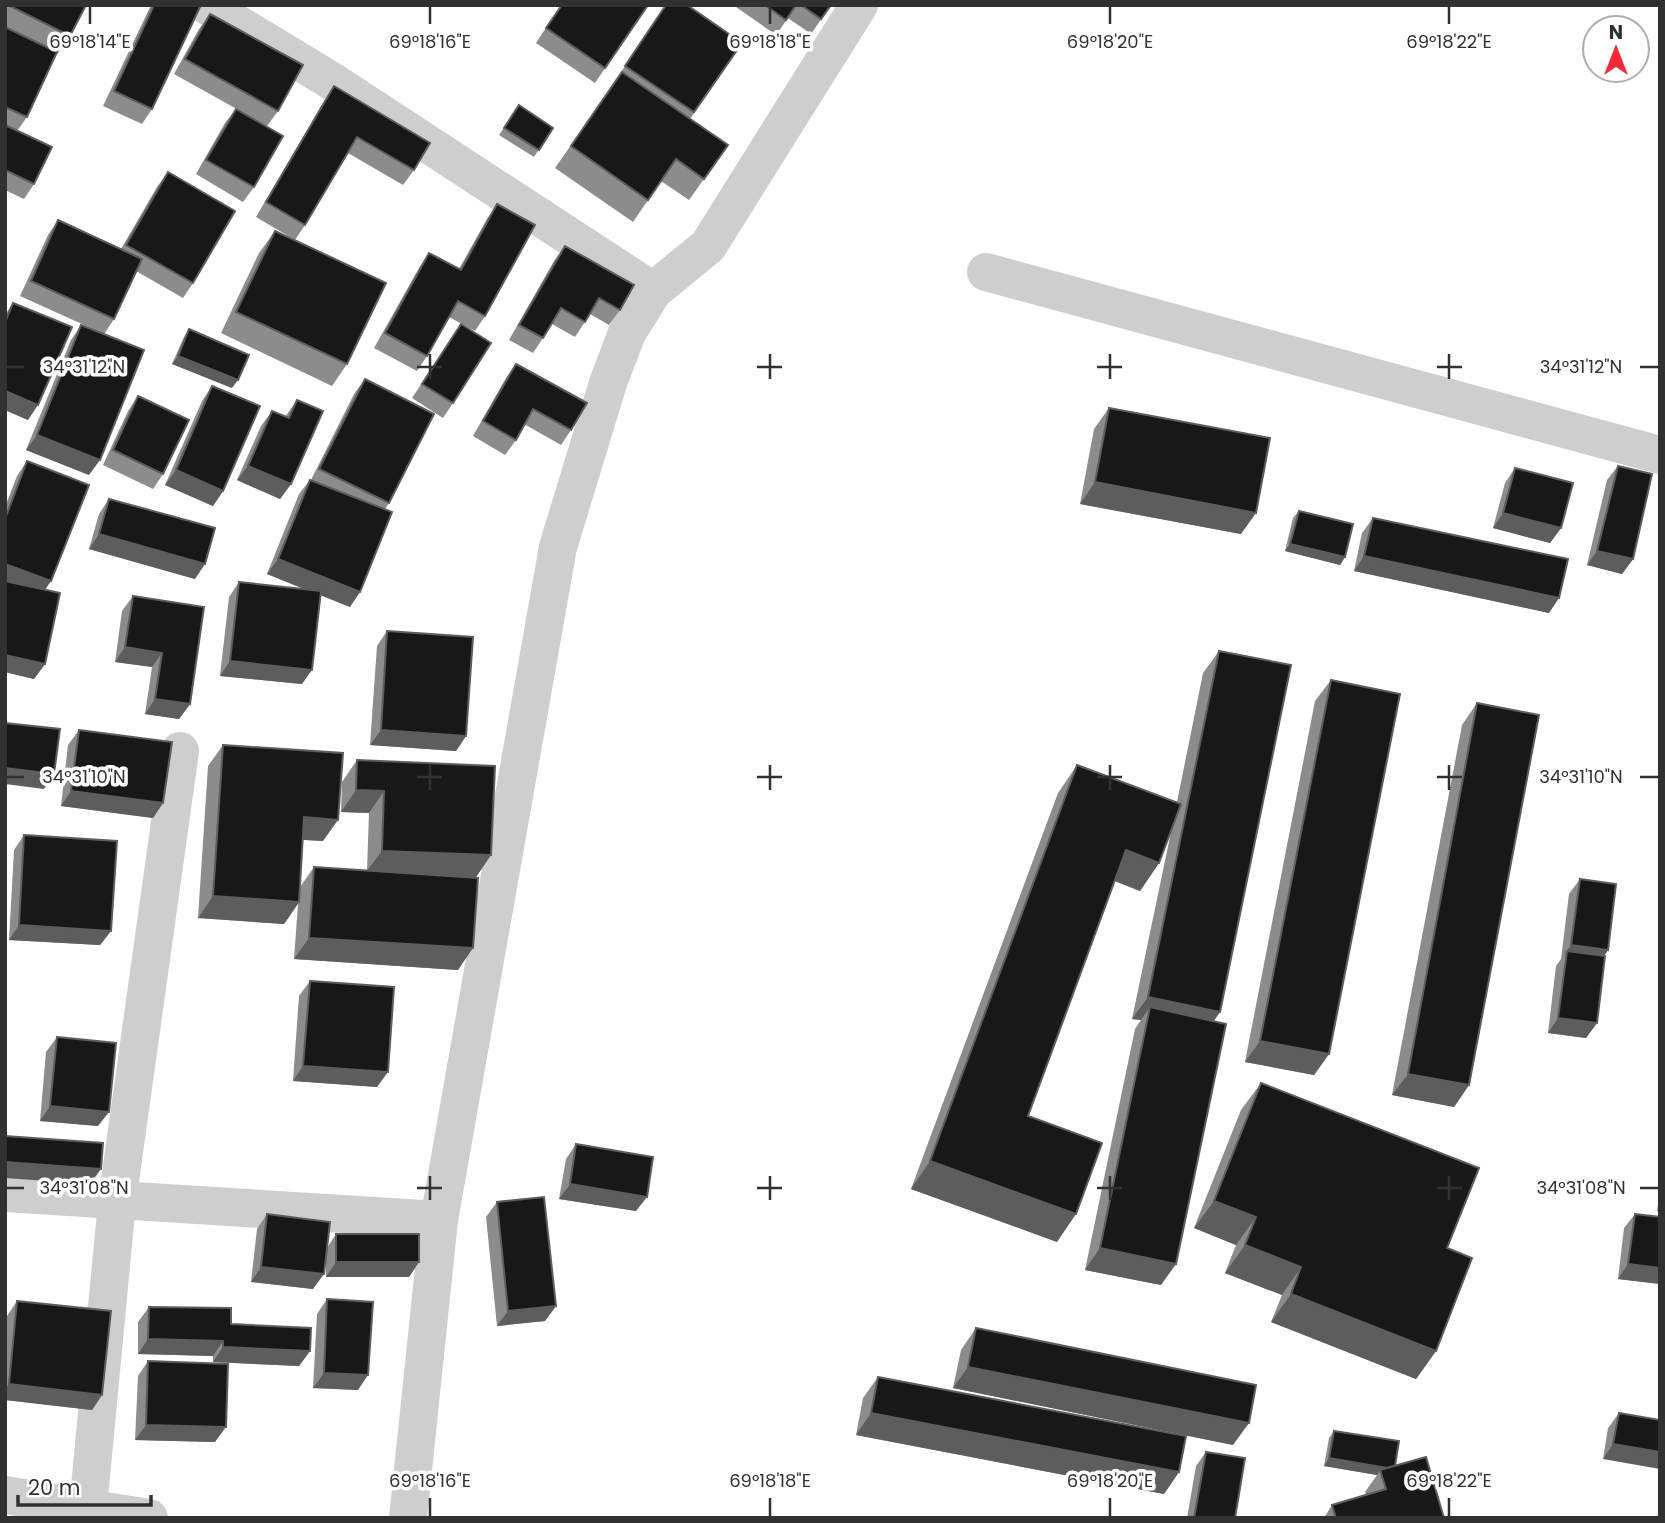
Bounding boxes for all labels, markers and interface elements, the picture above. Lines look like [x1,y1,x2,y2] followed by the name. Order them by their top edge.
[1581,14,1651,84] north arrow
[1609,19,1623,46] text: N
[49,29,131,54] text: 69°18'14"E
[389,29,471,54] text: 69°18'16"E
[729,29,811,54] text: 69°18'18"E
[1067,29,1153,54] text: 69°18'20"E
[1406,29,1492,54] text: 69°18'22"E
[43,354,125,379] text: 34°31'12"N
[1540,354,1622,379] text: 34°31'12"N
[42,764,126,789] text: 34°31'10"N
[1539,764,1623,789] text: 34°31'10"N
[39,1175,129,1200] text: 34°31'08"N
[1536,1175,1626,1200] text: 34°31'08"N
[18,1464,150,1508] scale bar
[389,1468,471,1493] text: 69°18'16"E
[729,1468,811,1493] text: 69°18'18"E
[1067,1468,1153,1493] text: 69°18'20"E
[1406,1468,1492,1493] text: 69°18'22"E
[28,1473,81,1502] text: 20 m

